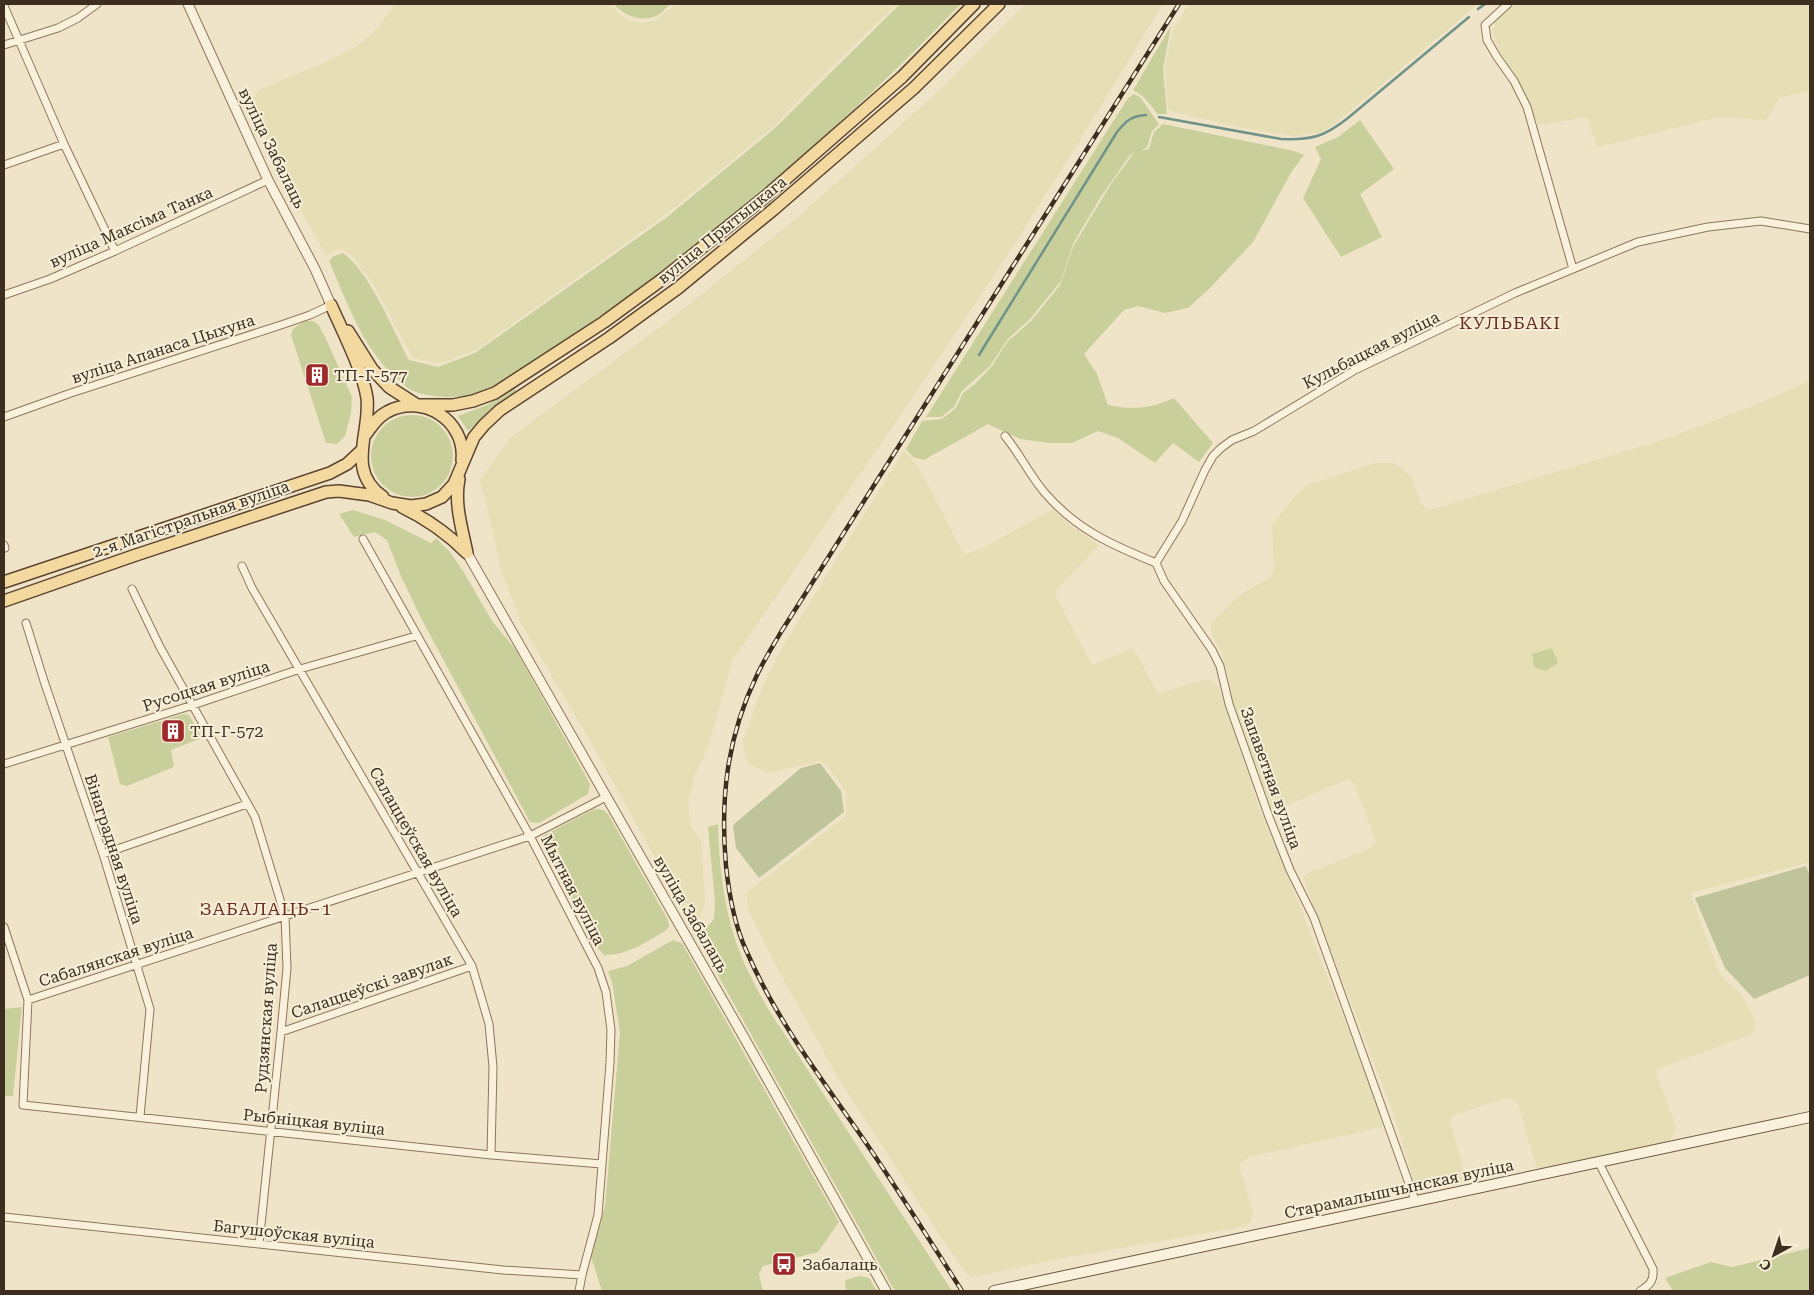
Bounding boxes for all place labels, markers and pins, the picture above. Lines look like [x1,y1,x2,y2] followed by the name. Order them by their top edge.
[304,362,330,388] building icon: ТП-Г-577
[334,366,408,385] place label: ТП-Г-577
[160,718,186,744] building icon: ТП-Г-572
[190,722,264,741] place label: ТП-Г-572
[771,1251,797,1277] bus stop icon: Забалаць
[802,1255,878,1274] place label: Забалаць

